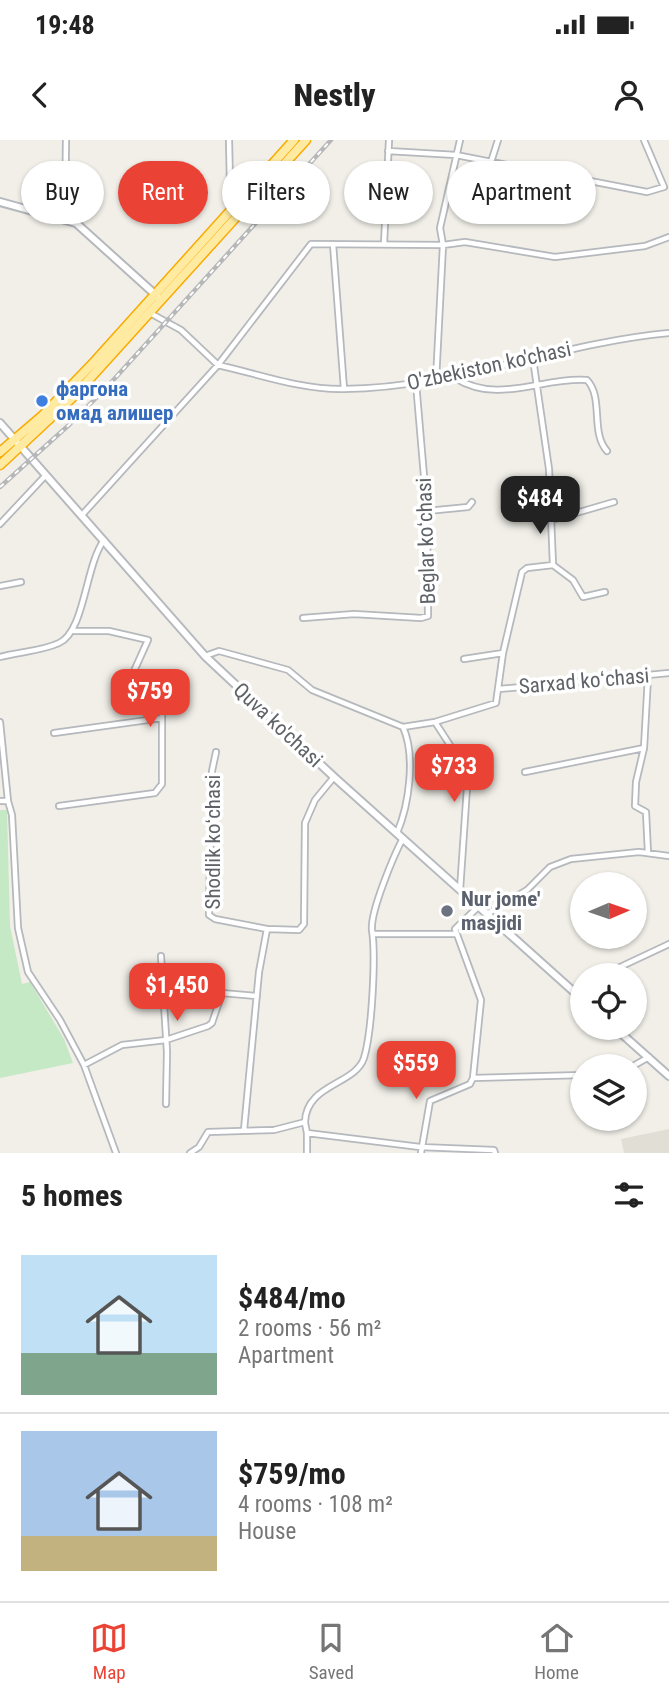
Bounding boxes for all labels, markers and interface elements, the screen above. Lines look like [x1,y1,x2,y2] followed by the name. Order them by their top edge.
[35,10,95,40] text: 19:48
[21,76,59,114] icon: back
[293,76,376,114] text: Nestly
[610,76,648,114] icon: person
[21,161,104,224] chip: Buy
[118,161,208,224] chip: Rent
[222,161,330,224] chip: Filters
[344,161,433,224] chip: New
[447,161,596,224] chip: Apartment
[405,337,573,395] street label: O'zbekiston ko'chasi
[56,377,174,425] place label: фаргона омад алишер
[34,393,50,409] marker: фаргона омад алишер
[499,476,581,536] pin: $484
[412,477,440,605] street label: Beglar koʻchasi
[517,485,563,512] text: $484
[518,663,650,699] street label: Sarxad koʻchasi
[109,670,191,729] pin: $759
[127,678,173,705] text: $759
[229,678,327,772] street label: Quva ko'chasi
[413,744,495,804] pin: $733
[431,753,477,780] text: $733
[201,775,225,909] street label: Shodlik koʻchasi
[570,872,648,948] north arrow
[570,872,647,1131] map controls
[461,887,540,935] place label: Nur jome' masjidi
[439,903,455,919] marker: Nur jome' masjidi
[570,963,647,1040] button: locate
[120,964,234,1023] pin: $1,450
[145,972,209,999] text: $1,450
[375,1042,457,1101] pin: $559
[393,1050,439,1077] text: $559
[570,1054,647,1131] button: layers
[610,1176,648,1214] icon: filters
[21,1178,123,1213] text: 5 homes
[238,1280,346,1315] text: $484/mo
[77,1283,161,1367] icon: home
[238,1315,381,1342] text: 2 rooms · 56 m²
[238,1342,334,1369] text: Apartment
[238,1456,346,1491] text: $759/mo
[77,1459,161,1543] icon: home
[238,1491,393,1518] text: 4 rooms · 108 m²
[238,1518,296,1545] text: House
[90,1619,128,1684] tab: Map
[309,1619,354,1684] tab: Saved
[534,1619,579,1684] tab: Home

